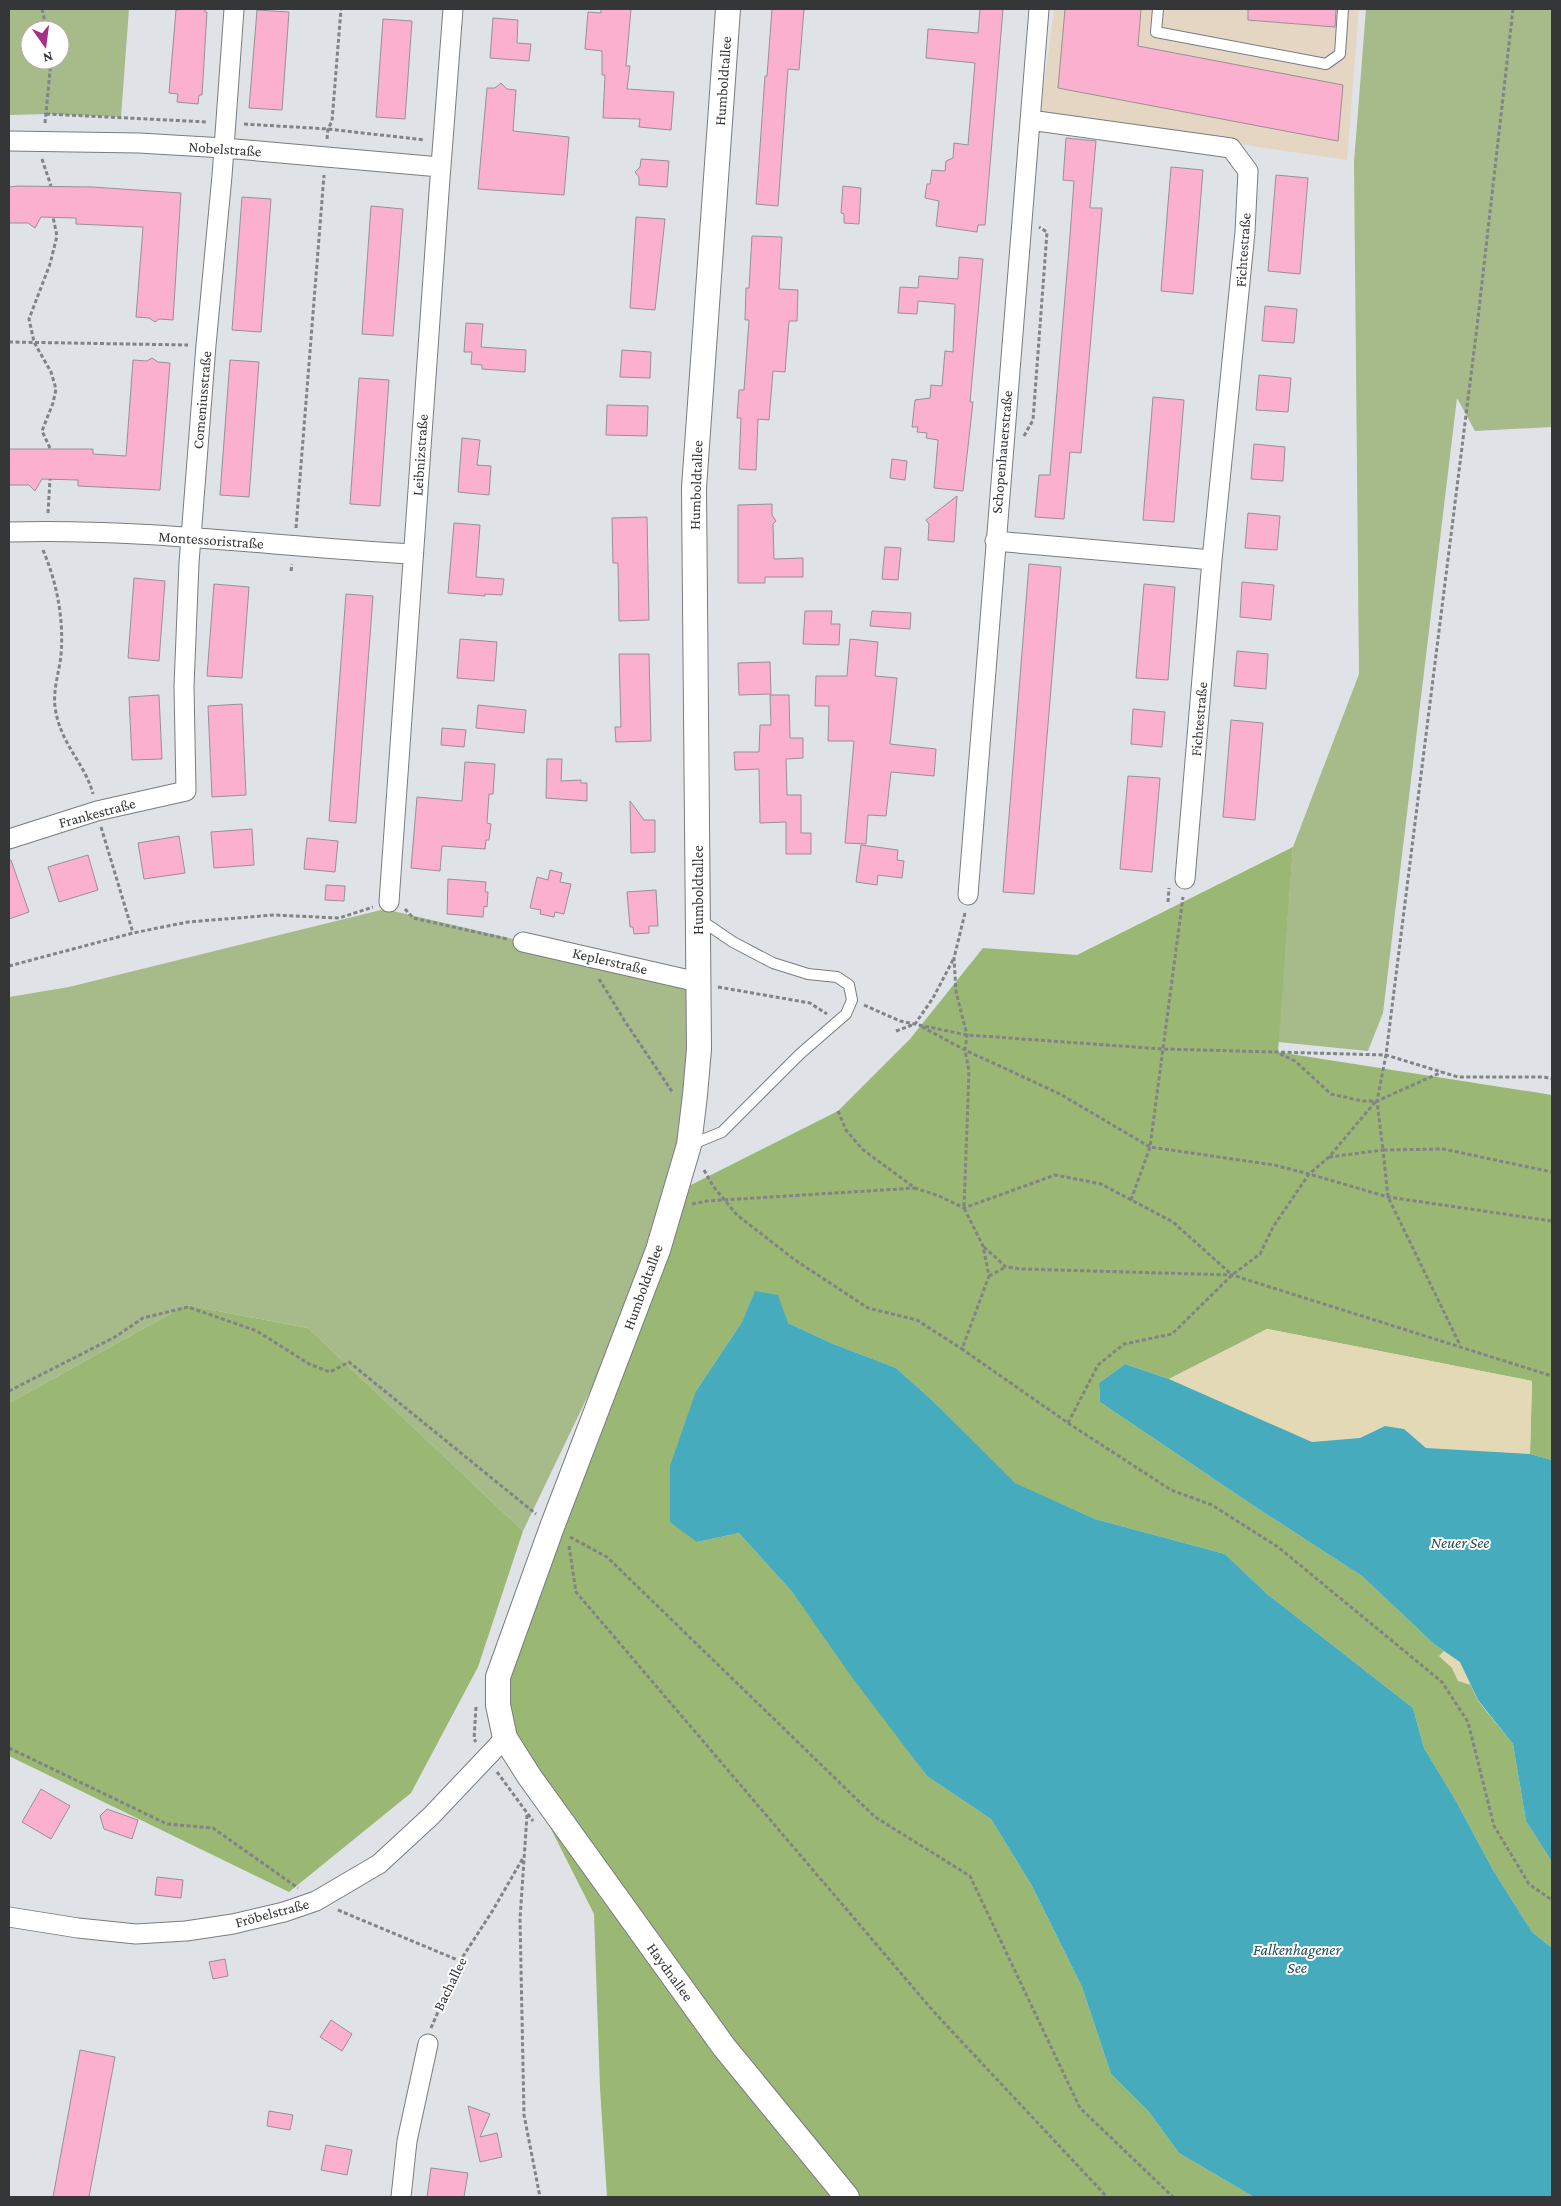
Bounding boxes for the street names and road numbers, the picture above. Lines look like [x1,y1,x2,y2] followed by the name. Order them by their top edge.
[712,35,734,126] street label: Humboldtallee
[188,138,262,160] street label: Nobelstraße
[1232,212,1254,288] street label: Fichtestraße
[190,350,214,450] street label: Comeniusstraße
[989,389,1016,514] street label: Schopenhauerstraße
[409,413,431,496] street label: Leibnizstraße
[686,439,706,530] street label: Humboldtallee
[158,528,265,552] street label: Montessoristraße
[1188,681,1210,757] street label: Fichtestraße
[57,795,138,831] street label: Frankestraße
[690,845,706,935] street label: Humboldtallee
[571,945,649,978] street label: Keplerstraße
[620,1242,666,1332] street label: Humboldtallee
[233,1895,311,1931] street label: Fröbelstraße
[643,1940,697,2005] street label: Haydnallee
[430,1954,470,2013] street label: Bachallee

